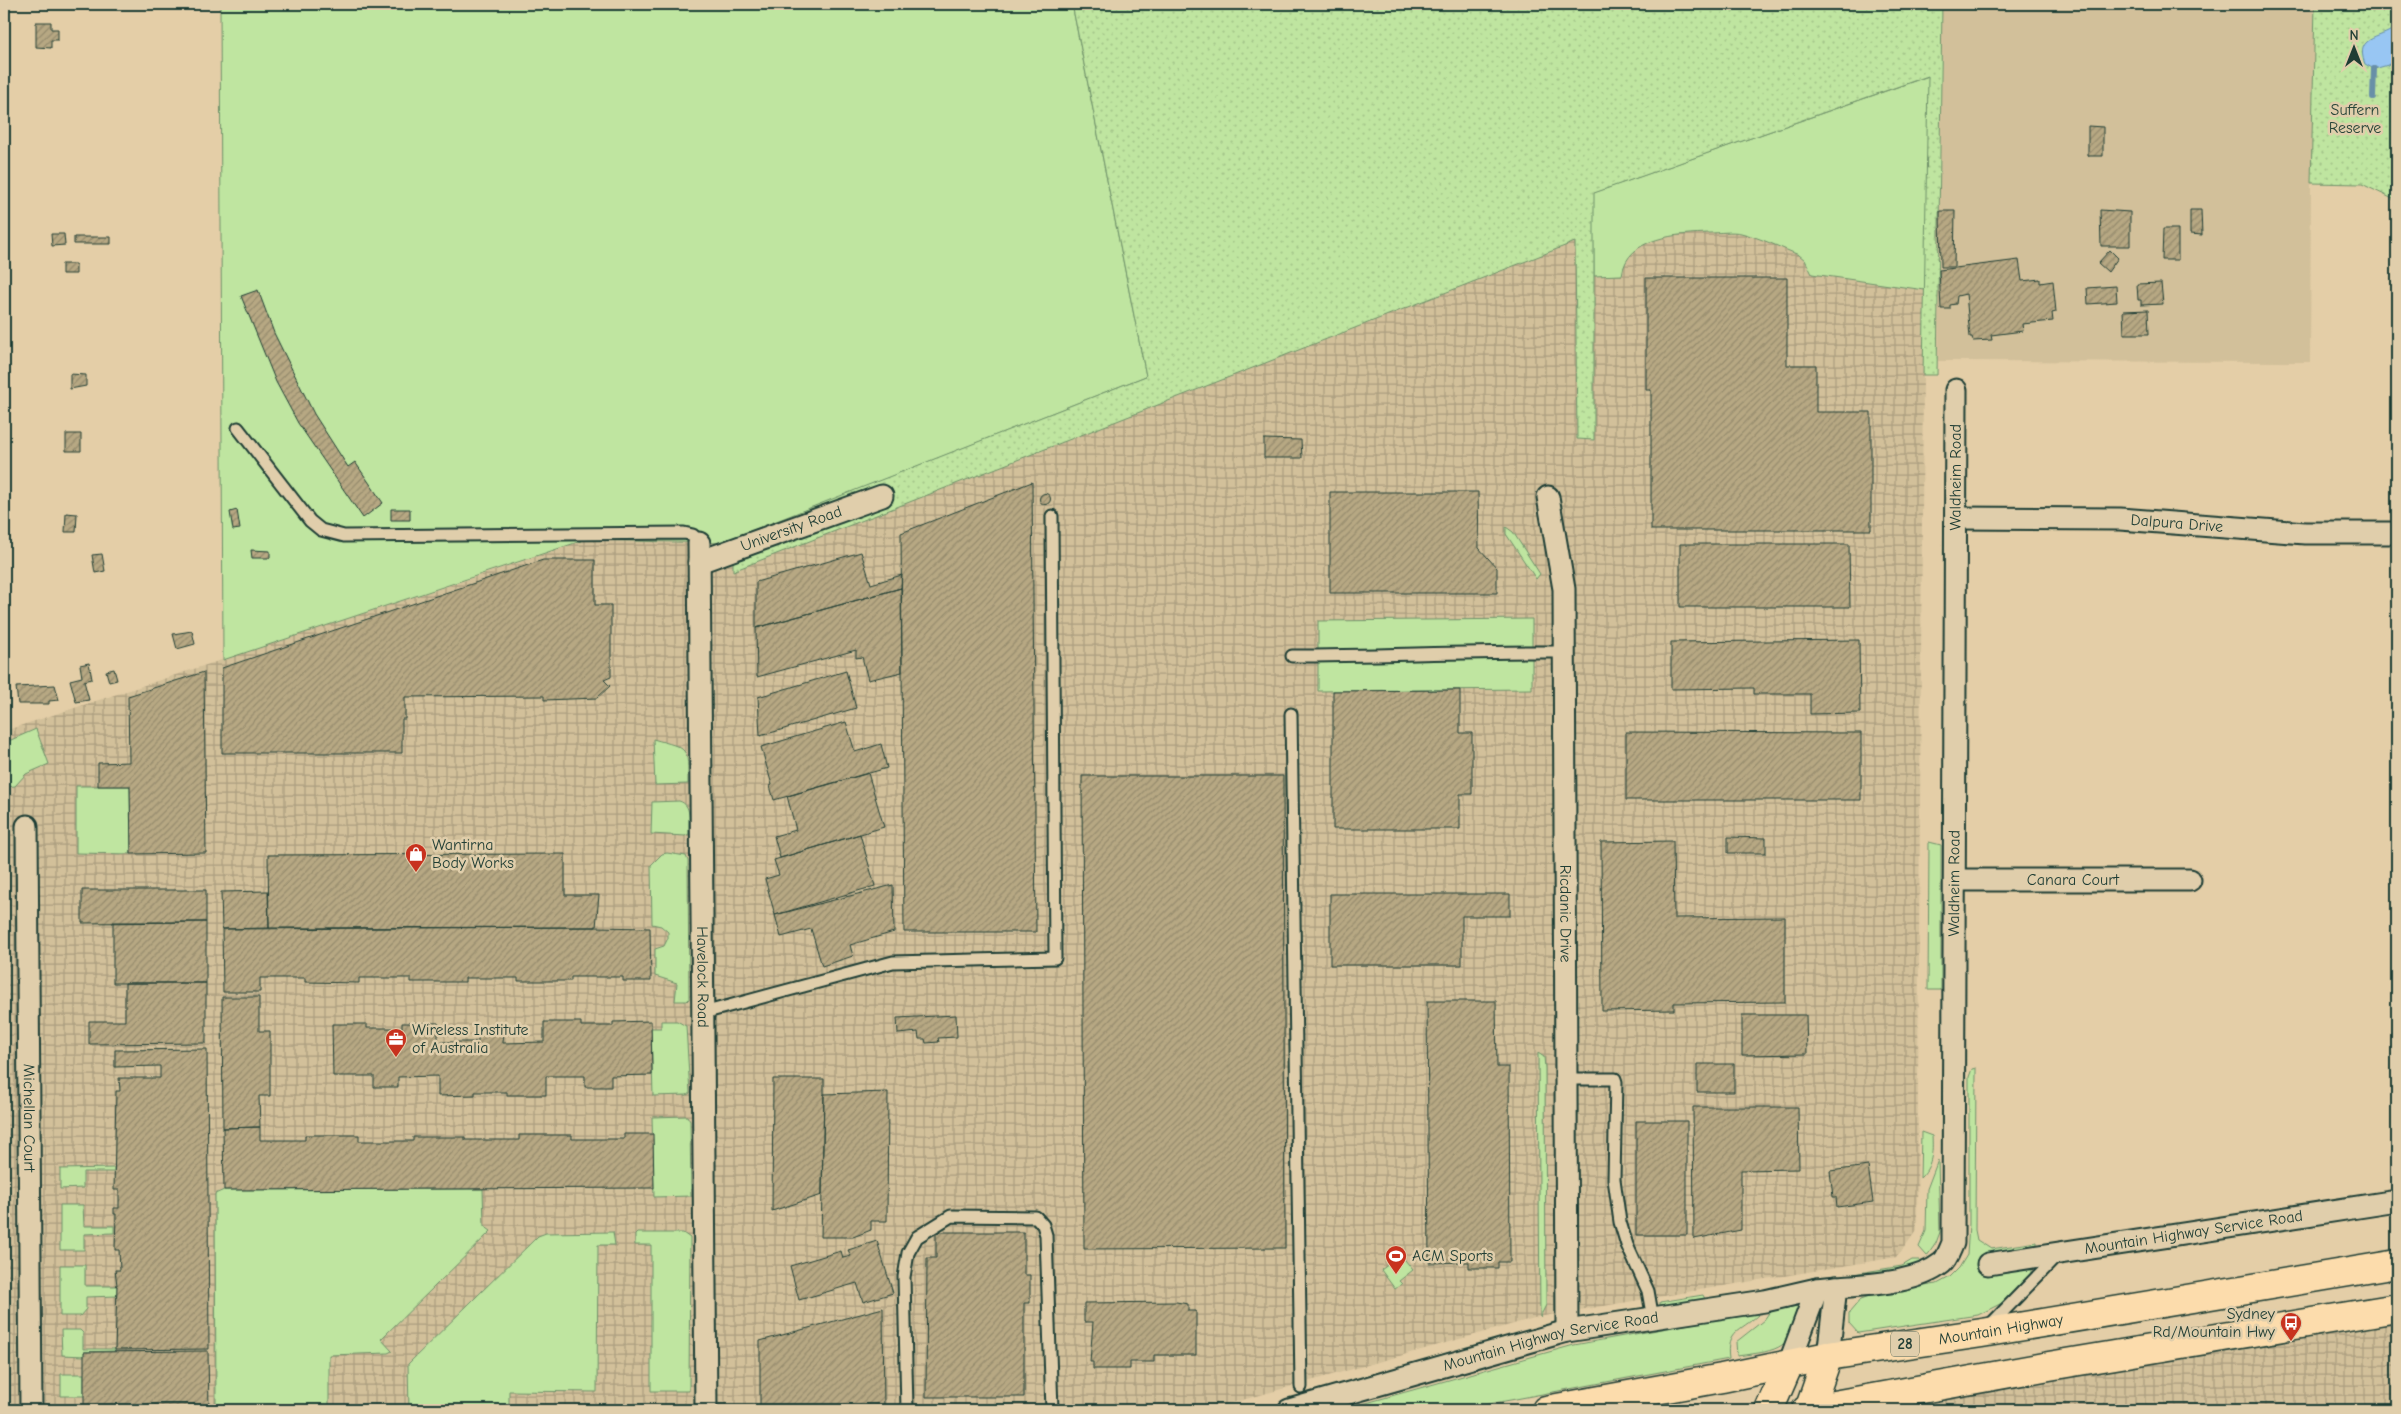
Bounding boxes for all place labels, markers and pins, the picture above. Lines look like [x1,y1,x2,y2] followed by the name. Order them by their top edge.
[432,836,514,872] place label: Wantirna Body Works
[404,842,428,873] shop icon: Wantirna Body Works
[412,1021,529,1057] place label: Wireless Institute of Australia
[384,1027,408,1058] office icon: Wireless Institute of Australia
[1384,1244,1408,1275] sports icon: ACM Sports
[1412,1247,1494,1265] place label: ACM Sports
[2153,1305,2276,1341] place label: Sydney Rd/Mountain Hwy
[2279,1311,2303,1342] bus stop icon: Sydney Rd/Mountain Hwy

